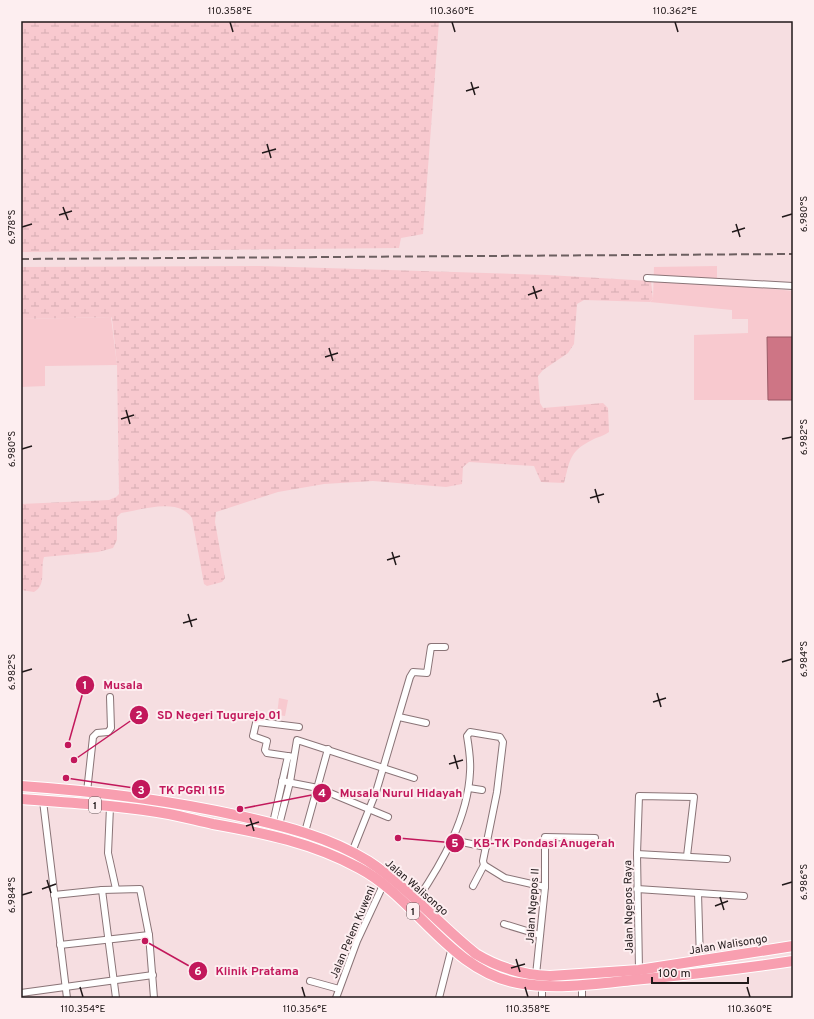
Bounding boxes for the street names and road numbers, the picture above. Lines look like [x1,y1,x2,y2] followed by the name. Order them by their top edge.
[89,797,101,813] road number: 1
[382,856,451,919] street label: Jalan Walisongo
[621,860,637,954] street label: Jalan Ngepos Raya
[523,868,543,944] street label: Jalan Ngepos II
[327,884,379,981] street label: Jalan Pelem Kuweni
[407,903,419,919] road number: 1
[688,932,768,958] street label: Jalan Walisongo

